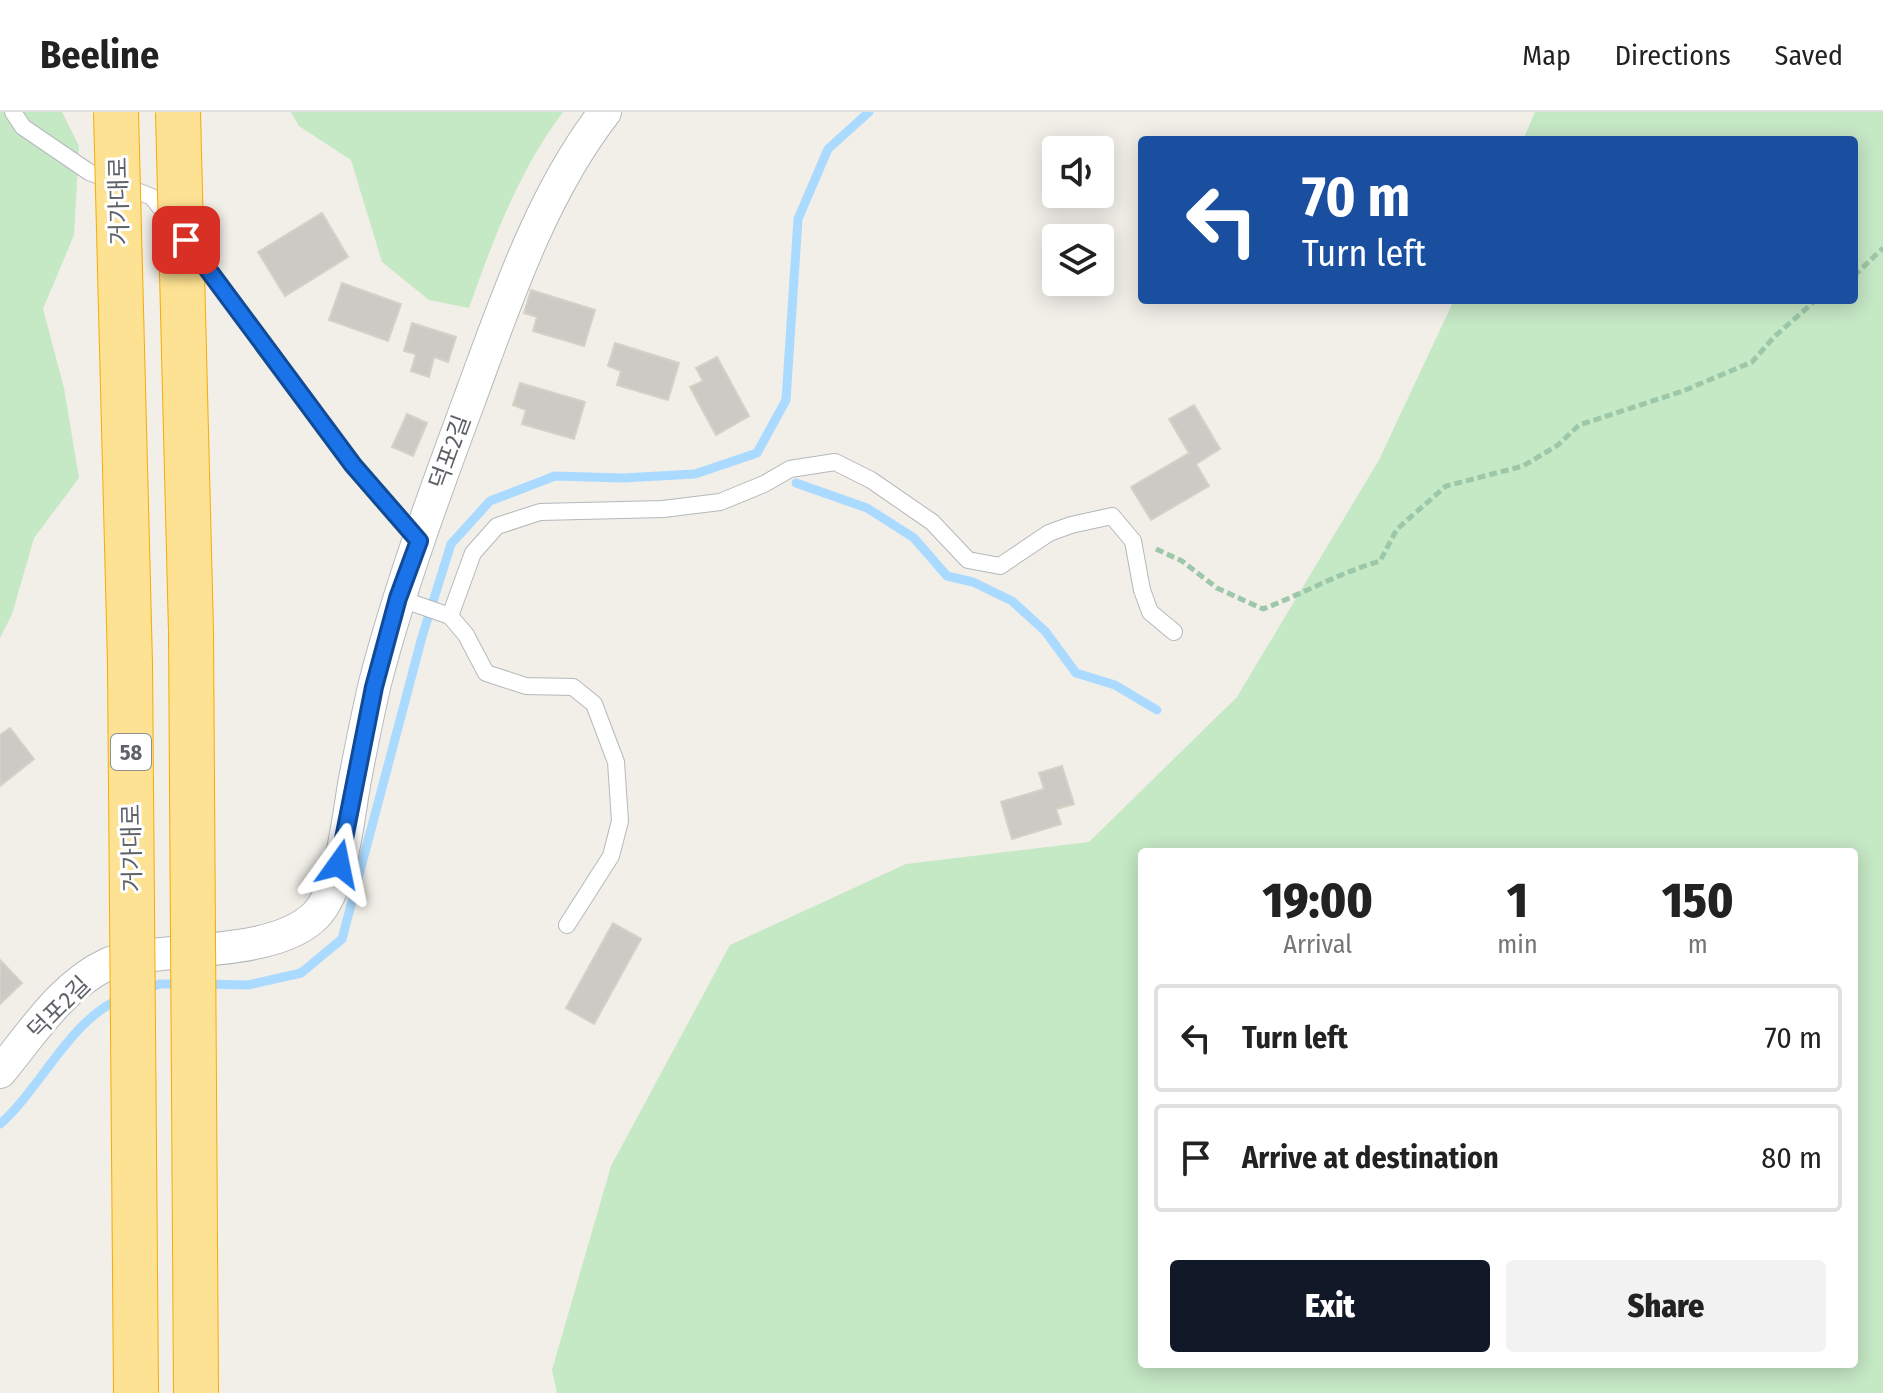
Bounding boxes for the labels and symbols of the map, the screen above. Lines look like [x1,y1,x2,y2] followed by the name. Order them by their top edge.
[104,157,134,245] street label: 거가대로
[152,206,220,274] pin
[424,411,476,493] street label: 덕포2길
[111,734,151,770] road number: 58
[117,804,147,892] street label: 거가대로
[297,822,381,906] position arrow
[22,971,96,1045] street label: 덕포2길

